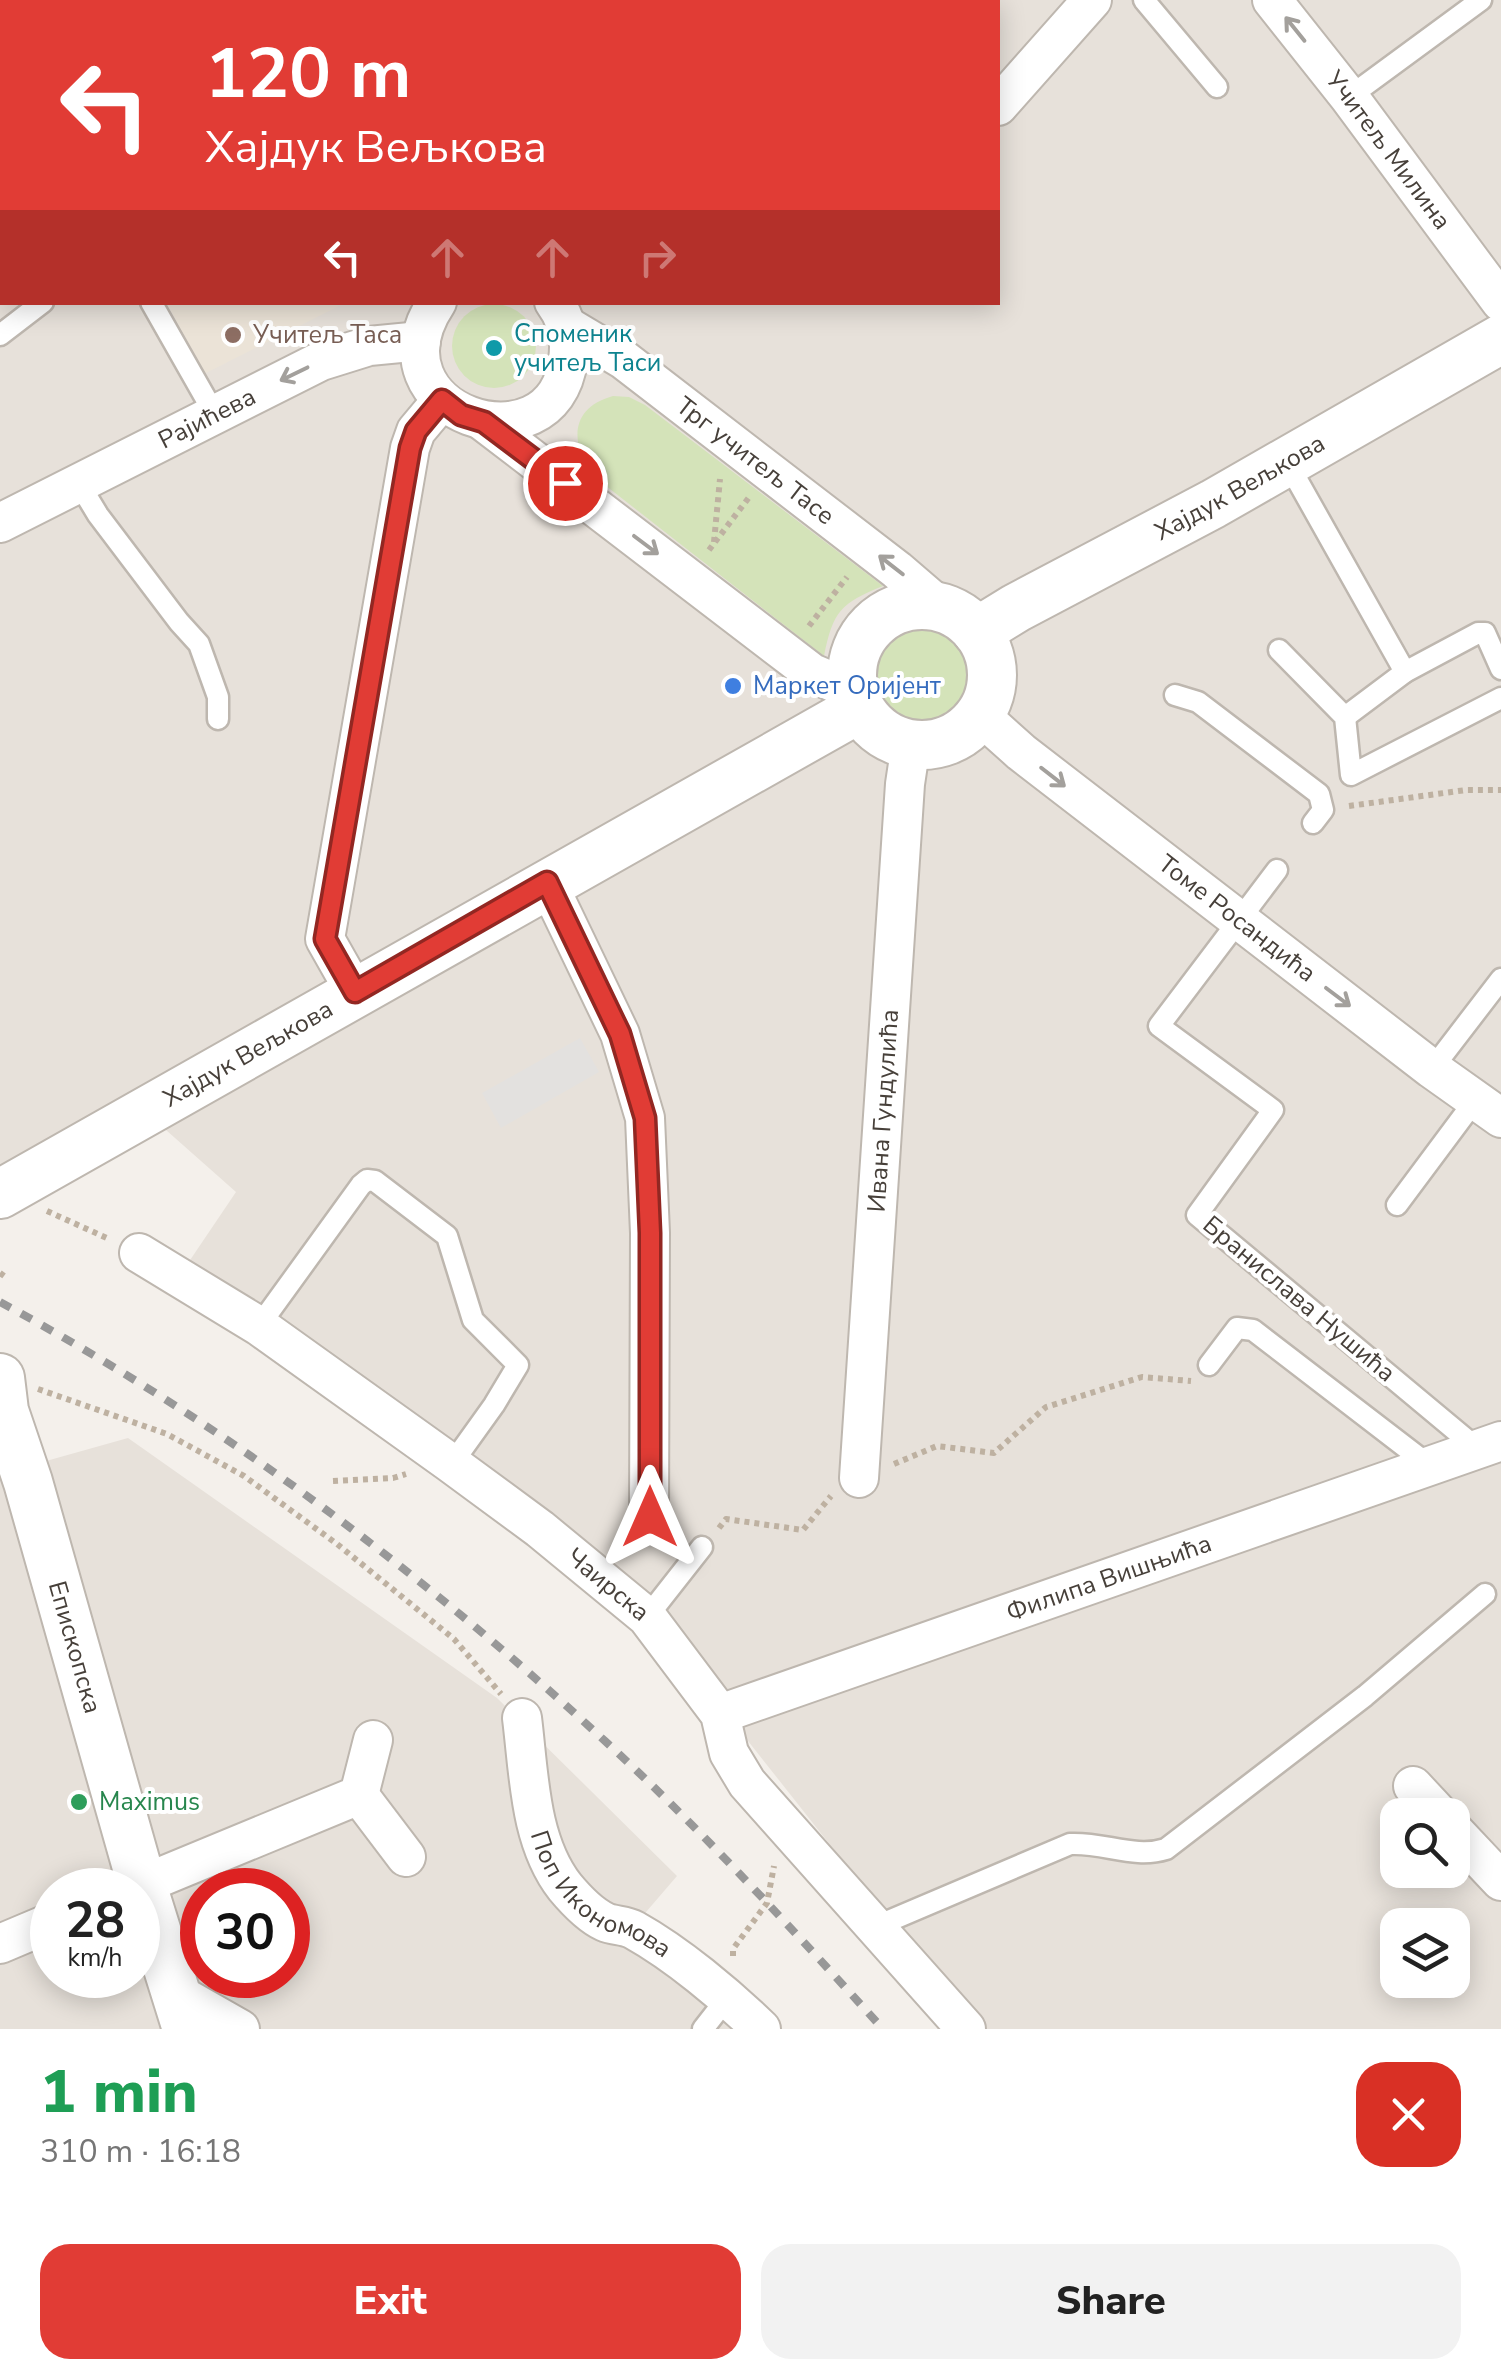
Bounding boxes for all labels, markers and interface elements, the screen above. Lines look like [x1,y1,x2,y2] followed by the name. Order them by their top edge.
[1284,16,1306,42] one-way arrow
[205,26,411,122] text: 120 m
[40,40,170,170] icon: left
[1317,63,1459,237] street label: Учитељ Милина
[205,117,547,178] text: Хајдук Вељкова
[315,230,370,285] icon: left
[420,230,475,285] icon: ahead
[525,230,580,285] icon: ahead
[630,230,685,285] icon: right
[514,317,661,380] place label: Споменик учитељ Таси
[252,318,402,352] place label: Учитељ Таса
[222,324,244,346] marker: Учитељ Таса
[483,337,505,359] marker: Споменик учитељ Таси
[280,365,310,384] one-way arrow
[153,380,262,457] street label: Рајићева
[669,389,842,533] street label: Трг учитељ Тасе
[1149,426,1331,549] street label: Хајдук Вељкова
[523,441,608,526] pin
[538,456,593,511] icon: arrive
[632,534,659,555] one-way arrow
[878,555,905,576] one-way arrow
[753,669,941,703] place label: Маркет Оријент
[722,675,744,697] marker: Маркет Оријент
[1039,766,1066,787] one-way arrow
[1151,847,1323,990] street label: Томе Росандића
[1324,986,1351,1007] one-way arrow
[157,992,339,1115] street label: Хајдук Вељкова
[860,1008,907,1213] street label: Ивана Гундулића
[1195,1208,1403,1390] street label: Бранислава Нушића
[598,1465,702,1569] position arrow
[1002,1526,1216,1630] street label: Филипа Вишњића
[559,1540,657,1629] street label: Чаирска
[40,1577,110,1717] street label: Епископска
[99,1785,200,1819] place label: Maximus
[68,1791,90,1813] marker: Maximus
[1380,1798,1470,1998] map controls
[1380,1798,1470,1888] button: search
[522,1826,678,1966] street label: Поп Икономова
[180,1868,310,1998] speed limit sign: 30
[65,1886,125,1955] text: 28
[1380,1908,1470,1998] button: layers
[67,1941,123,1975] text: km/h
[40,2051,198,2133] text: 1 min
[1356,2062,1461,2167] button: close
[40,2130,241,2173] text: 310 m · 16:18
[40,2244,741,2359] button: Exit
[761,2244,1461,2359] button: Share

